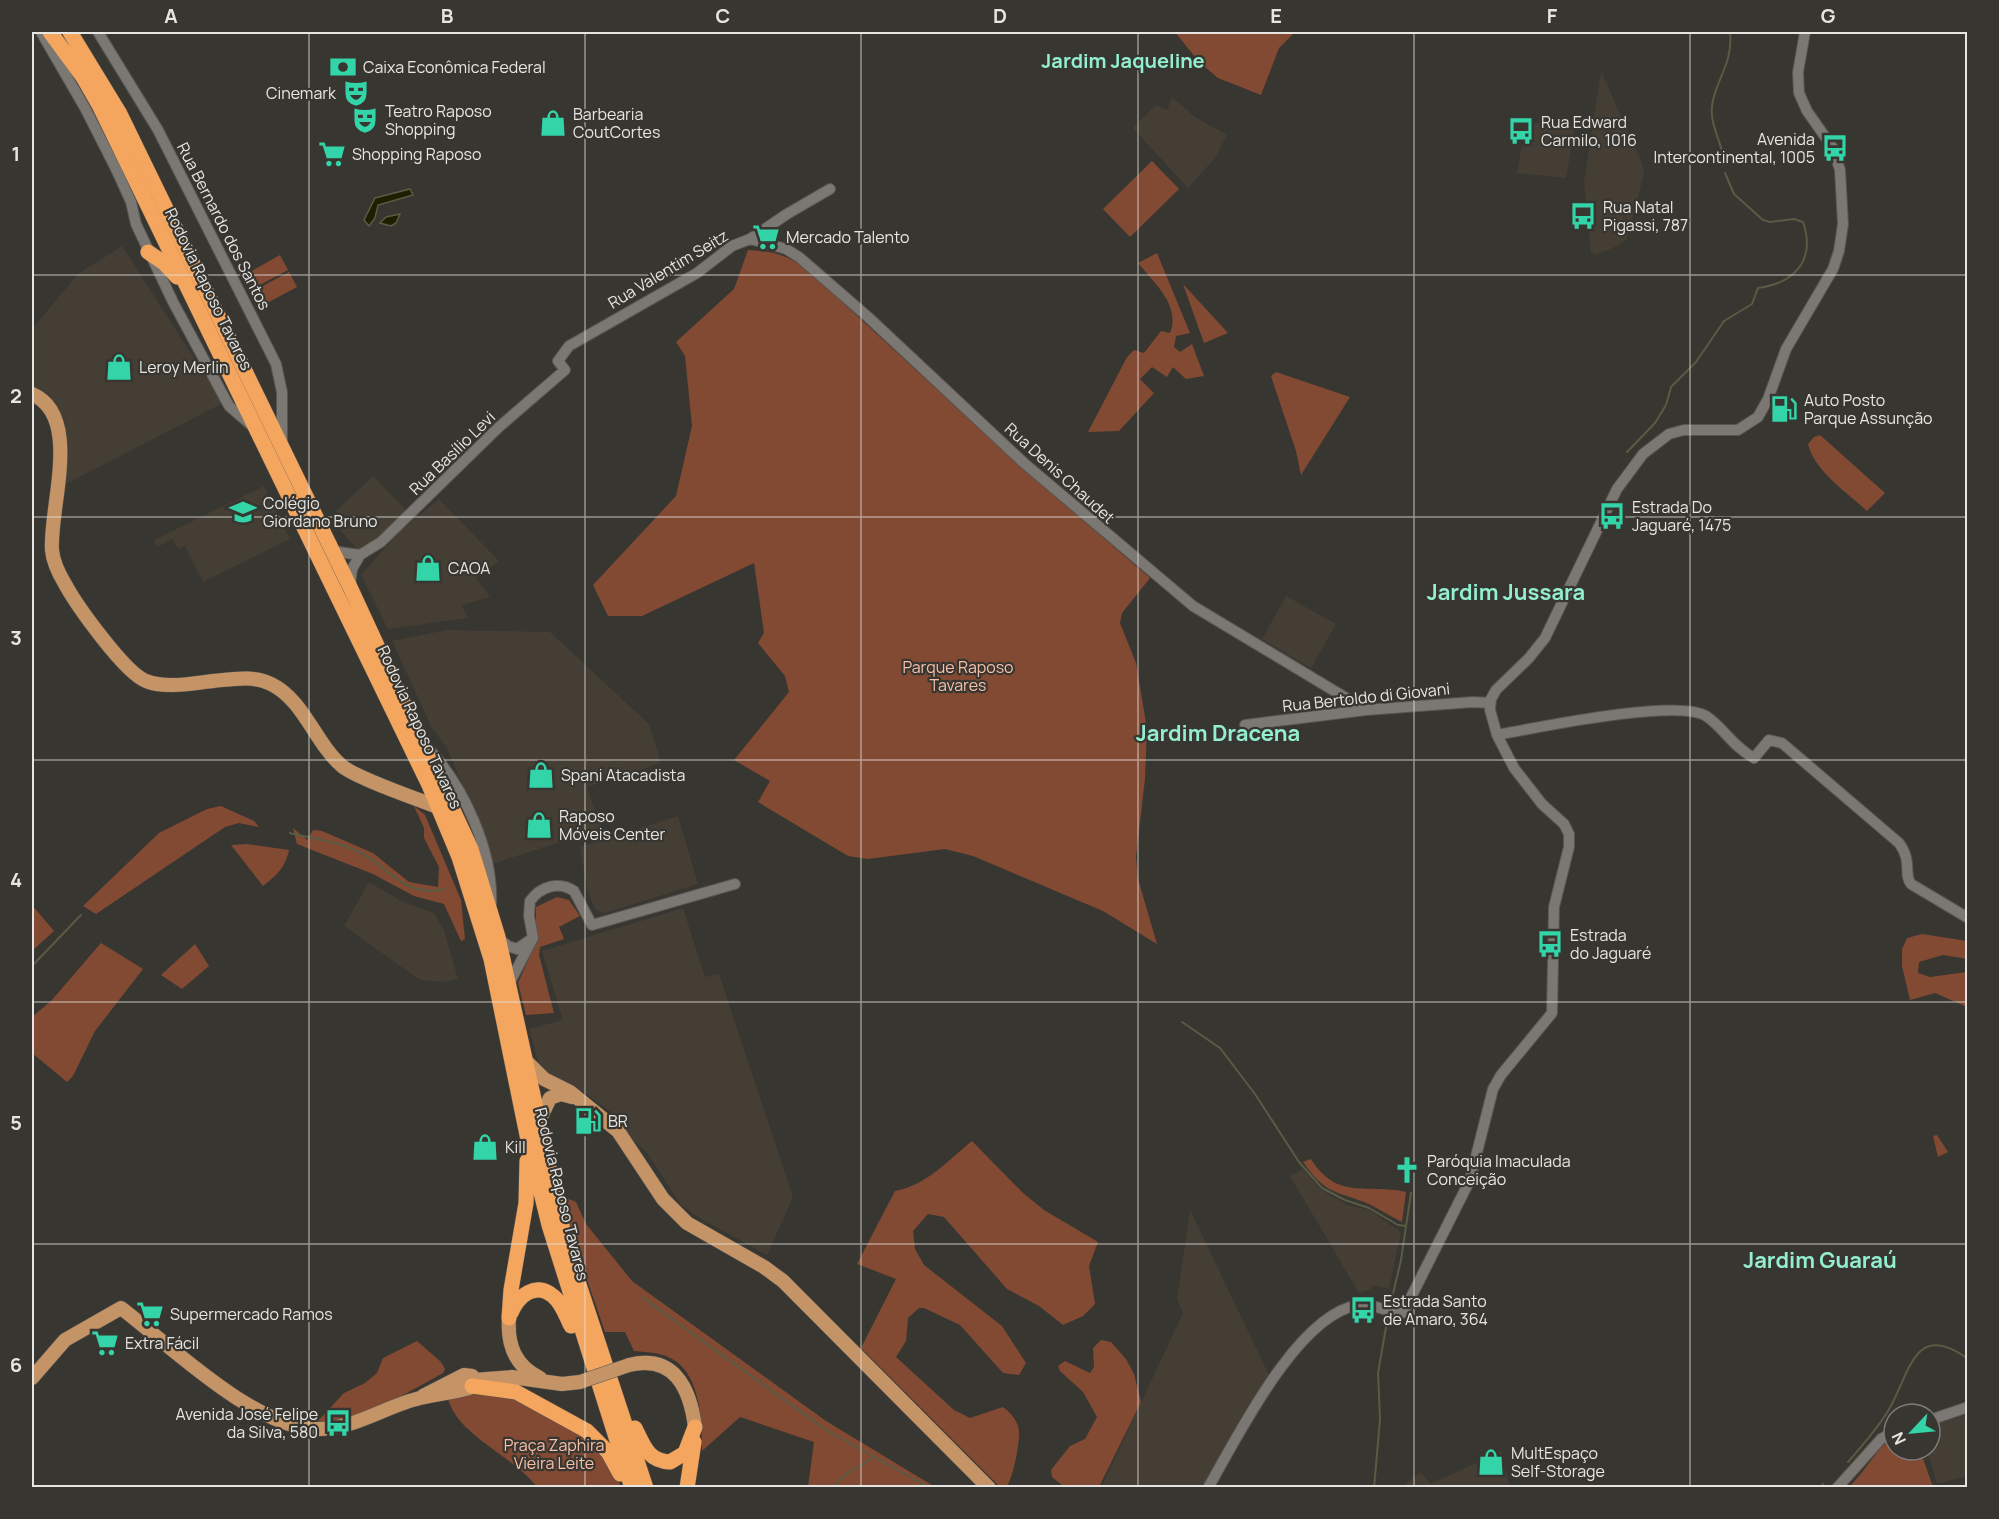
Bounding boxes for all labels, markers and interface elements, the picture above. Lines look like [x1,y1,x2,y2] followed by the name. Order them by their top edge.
[164,2,178,29] text: A
[441,2,454,29] text: B
[716,2,730,29] text: C
[993,2,1007,29] text: D
[1270,2,1282,29] text: E
[1547,2,1558,29] text: F
[1821,2,1836,29] text: G
[1041,47,1205,74] district label: Jardim Jaqueline
[328,52,358,82] bank icon: Caixa Econômica Federal
[363,56,546,78] place label: Caixa Econômica Federal
[341,78,371,108] theatre icon: Cinemark
[266,82,337,104] place label: Cinemark
[385,100,492,140] place label: Teatro Raposo Shopping
[573,103,660,143] place label: Barbearia CoutCortes
[350,105,380,135] theatre icon: Teatro Raposo Shopping
[538,108,568,138] shop icon: Barbearia CoutCortes
[1541,111,1637,151] place label: Rua Edward Carmilo, 1016
[1506,116,1536,146] bus stop icon: Rua Edward Carmilo, 1016
[1653,128,1815,168] place label: Avenida Intercontinental, 1005
[1820,133,1850,163] bus stop icon: Avenida Intercontinental, 1005
[172,138,276,314] street label: Rua Bernardo dos Santos
[317,139,347,169] supermarket icon: Shopping Raposo
[12,140,20,167] text: 1
[352,143,481,165] place label: Shopping Raposo
[1603,196,1688,236] place label: Rua Natal Pigassi, 787
[1568,201,1598,231] bus stop icon: Rua Natal Pigassi, 787
[160,204,258,374] street label: Rodovia Raposo Tavares
[751,222,781,252] supermarket icon: Mercado Talento
[604,224,732,314] street label: Rua Valentim Seitz
[786,226,909,248] place label: Mercado Talento
[104,352,134,382] shop icon: Leroy Merlin
[139,356,228,378] place label: Leroy Merlin
[10,382,22,409] text: 2
[1804,389,1933,429] place label: Auto Posto Parque Assunção
[1769,394,1799,424] fuel station icon: Auto Posto Parque Assunção
[404,406,500,500] street label: Rua Basílio Levi
[1000,418,1120,528] street label: Rua Denis Chaudet
[263,492,378,532] place label: Colégio Giordano Bruno
[1632,496,1731,536] place label: Estrada Do Jaguaré, 1475
[228,497,258,527] school or university icon: Colégio Giordano Bruno
[1597,501,1627,531] bus stop icon: Estrada Do Jaguaré, 1475
[413,553,443,583] shop icon: CAOA
[448,557,490,579] place label: CAOA
[1427,577,1585,607] district label: Jardim Jussara
[10,624,22,651] text: 3
[372,642,468,812] street label: Rodovia Raposo Tavares
[902,656,1014,696] park label: Parque Raposo Tavares
[1281,677,1451,717] street label: Rua Bertoldo di Giovani
[1136,718,1300,748] district label: Jardim Dracena
[526,760,556,790] shop icon: Spani Atacadista
[561,764,685,786] place label: Spani Atacadista
[559,805,666,845] place label: Raposo Móveis Center
[524,810,554,840] shop icon: Raposo Móveis Center
[10,866,22,893] text: 4
[1570,924,1651,964] place label: Estrada do Jaguaré
[1535,929,1565,959] bus stop icon: Estrada do Jaguaré
[530,1105,594,1283] street label: Rodovia Raposo Tavares
[573,1106,603,1136] fuel station icon: BR
[10,1109,22,1136] text: 5
[608,1110,628,1132] place label: BR
[470,1132,500,1162] shop icon: Kill
[505,1136,526,1158] place label: Kill
[1427,1150,1571,1190] place label: Paróquia Imaculada Conceição
[1392,1155,1422,1185] church icon: Paróquia Imaculada Conceição
[1743,1245,1897,1275] district label: Jardim Guaraú
[1383,1290,1488,1330] place label: Estrada Santo de Amaro, 364
[1348,1295,1378,1325] bus stop icon: Estrada Santo de Amaro, 364
[135,1299,165,1329] supermarket icon: Supermercado Ramos
[170,1303,333,1325] place label: Supermercado Ramos
[90,1328,120,1358] supermarket icon: Extra Fácil
[125,1332,199,1354] place label: Extra Fácil
[10,1351,22,1378] text: 6
[1882,1402,1942,1462] north arrow
[176,1403,318,1443] place label: Avenida José Felipe da Silva, 580
[323,1408,353,1438] bus stop icon: Avenida José Felipe da Silva, 580
[1886,1429,1911,1449] text: N
[504,1434,604,1474] park label: Praça Zaphira Vieira Leite
[1511,1442,1605,1482] place label: MultEspaço Self-Storage
[1476,1447,1506,1477] shop icon: MultEspaço Self-Storage

